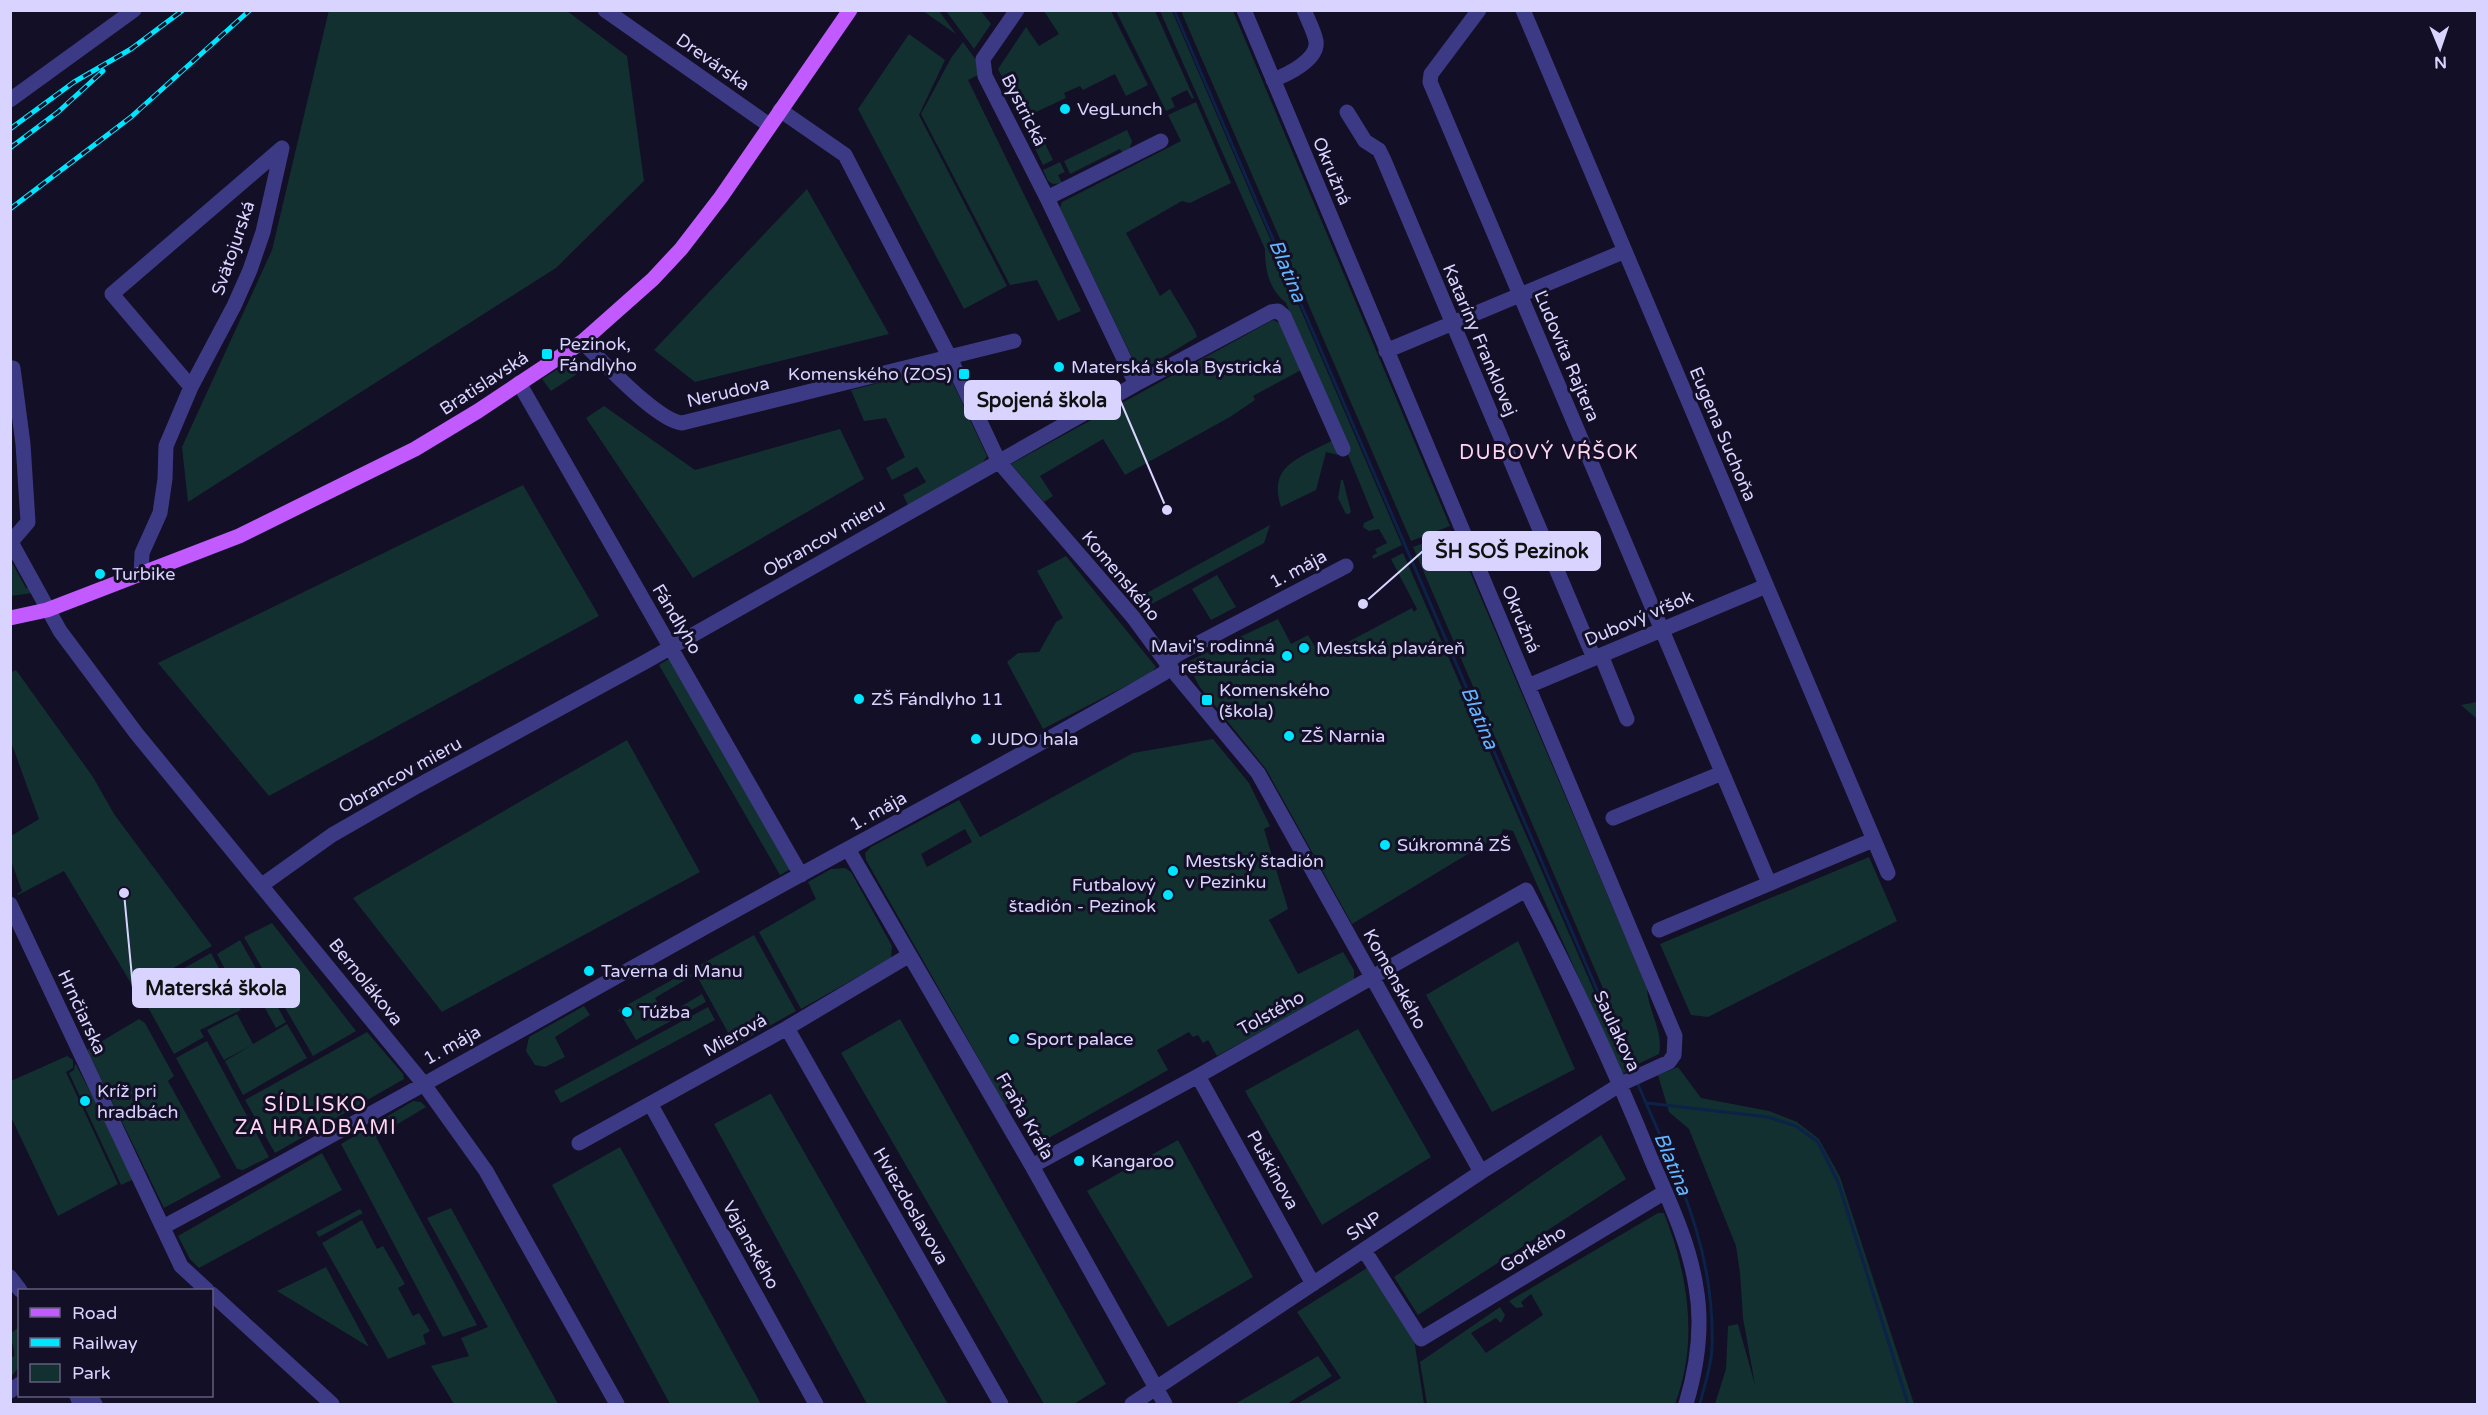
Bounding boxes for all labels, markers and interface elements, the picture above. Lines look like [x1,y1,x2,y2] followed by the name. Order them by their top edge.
[2410,18,2470,78] north arrow
[672,29,754,95] street label: Drevárska
[2434,52,2447,72] text: N
[996,70,1052,150] street label: Bystrická
[1077,98,1163,120] place label: VegLunch
[1058,102,1072,116] marker: VegLunch
[1308,133,1356,209] street label: Okružná
[207,198,259,298] street label: Svätojurská
[1263,236,1311,307] water label: Blatina
[1438,261,1522,419] street label: Kataríny Franklovej
[1529,287,1605,425] street label: Ľudovíta Rajtera
[559,333,637,376] place label: Pezinok, Fándlyho
[435,346,533,420] street label: Bratislavská
[540,347,554,361] marker: Pezinok, Fándlyho
[1071,356,1282,378] place label: Materská škola Bystrická
[1052,360,1066,374] marker: Materská škola Bystrická
[788,363,952,385] place label: Komenského (ZOS)
[1685,363,1761,505] street label: Eugena Suchoňa
[957,367,971,381] marker: Komenského (ZOS)
[685,372,771,412] street label: Nerudova
[965,381,1120,419] callout: Spojená škola
[977,389,1107,413] text: Spojená škola
[1459,440,1639,465] district label: DUBOVÝ VŔŠOK
[759,494,889,582] street label: Obrancov mieru
[1077,526,1165,626] street label: Komenského
[1423,532,1600,570] callout: ŠH SOŠ Pezinok
[1435,538,1589,564] text: ŠH SOŠ Pezinok
[1265,545,1331,593] street label: 1. mája
[112,563,175,585] place label: Turbike
[93,567,107,581] marker: Turbike
[647,580,707,658] street label: Fándlyho
[1497,581,1545,657] street label: Okružná
[1581,585,1697,651] street label: Dubový vŕšok
[1151,635,1275,678] place label: Mavi's rodinná reštaurácia
[1316,637,1465,659] place label: Mestská plaváreň
[1297,641,1311,655] marker: Mestská plaváreň
[1280,649,1294,663] marker: Mavi's rodinná reštaurácia
[1219,679,1330,722] place label: Komenského (škola)
[1455,683,1503,754] water label: Blatina
[871,688,1004,710] place label: ZŠ Fándlyho 11
[852,692,866,706] marker: ZŠ Fándlyho 11
[1200,693,1214,707] marker: Komenského (škola)
[1301,725,1385,747] place label: ZŠ Narnia
[988,728,1079,750] place label: JUDO hala
[1282,729,1296,743] marker: ZŠ Narnia
[335,732,465,818] street label: Obrancov mieru
[969,732,983,746] marker: JUDO hala
[846,786,910,836] street label: 1. mája
[1397,834,1511,856] place label: Súkromná ZŠ
[1378,838,1392,852] marker: Súkromná ZŠ
[1185,850,1324,893] place label: Mestský štadión v Pezinku
[1166,864,1180,878] marker: Mestský štadión v Pezinku
[1009,874,1156,917] place label: Futbalový štadión - Pezinok
[1161,888,1175,902] marker: Futbalový štadión - Pezinok
[1358,925,1432,1033] street label: Komenského
[324,934,408,1030] street label: Bernolákova
[601,960,743,982] place label: Taverna di Manu
[582,964,596,978] marker: Taverna di Manu
[53,966,111,1058] street label: Hrnčiarska
[133,969,299,1007] callout: Materská škola
[145,977,287,1001] text: Materská škola
[1234,986,1308,1040] street label: Tolstého
[1589,987,1645,1075] street label: Saulakova
[639,1001,690,1023] place label: Túžba
[620,1005,634,1019] marker: Túžba
[700,1009,770,1061] street label: Mierová
[420,1020,484,1070] street label: 1. mája
[1026,1028,1133,1050] place label: Sport palace
[1007,1032,1021,1046] marker: Sport palace
[991,1069,1059,1163] street label: Fraňa Kráľa
[97,1080,178,1123] place label: Kríž pri hradbách
[235,1092,397,1140] district label: SÍDLISKO ZA HRADBAMI
[78,1094,92,1108] marker: Kríž pri hradbách
[1242,1127,1304,1213] street label: Puškinova
[1648,1129,1696,1200] water label: Blatina
[869,1143,953,1269] street label: Hviezdoslavova
[1091,1150,1174,1172] place label: Kangaroo
[1072,1154,1086,1168] marker: Kangaroo
[718,1197,784,1293] street label: Vajanského
[1342,1206,1386,1246] street label: SNP
[1496,1221,1570,1277] street label: Gorkého
[18,1289,213,1397] legend
[72,1302,117,1324] text: Road
[72,1332,138,1354] text: Railway
[72,1362,111,1384] text: Park

